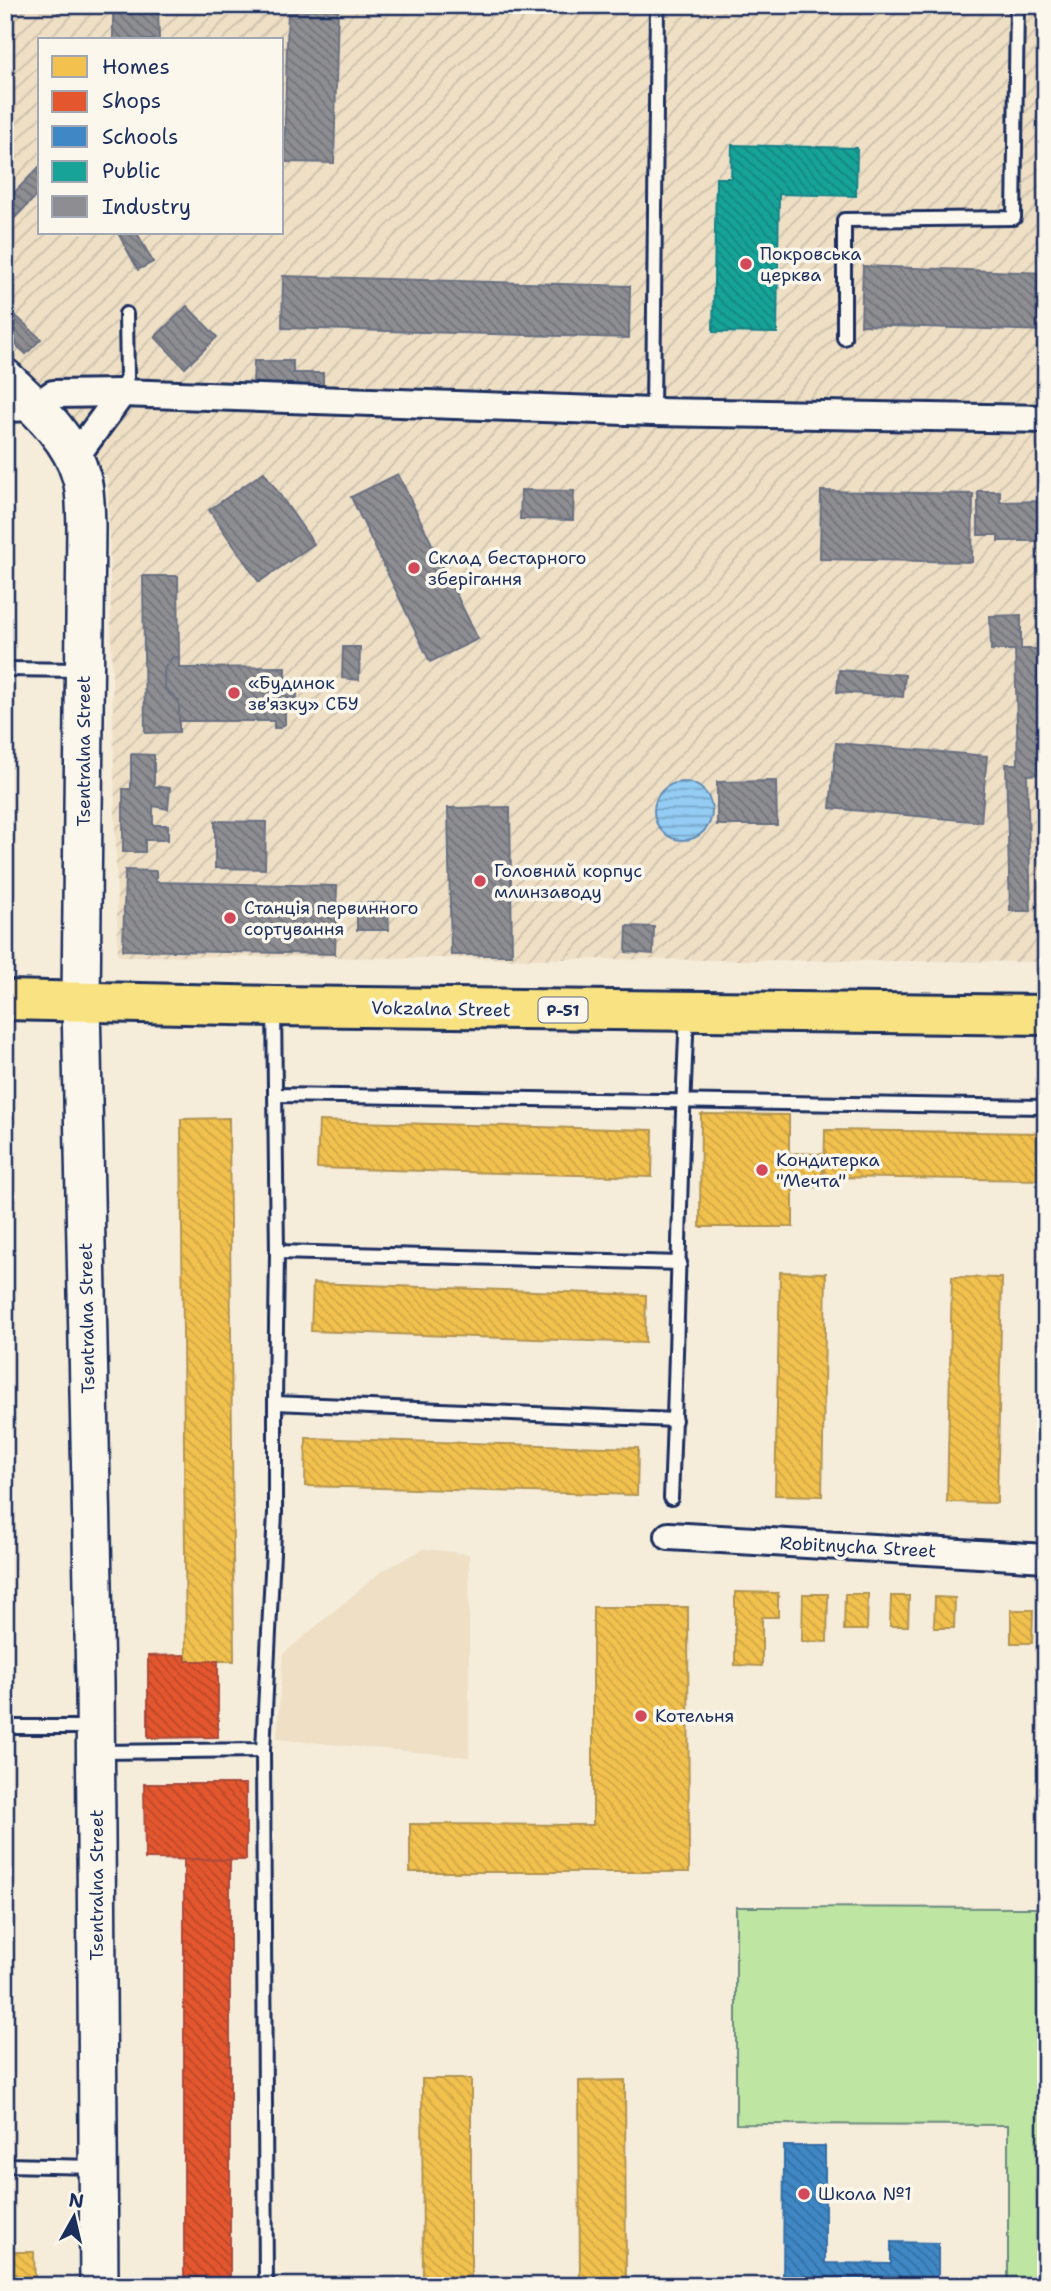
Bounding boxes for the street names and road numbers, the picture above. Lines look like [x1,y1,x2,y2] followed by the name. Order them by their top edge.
[72,675,96,827] street label: Tsentralna Street
[371,996,511,1022] street label: Vokzalna Street
[538,998,588,1022] road number: Р-51
[74,1242,100,1394] street label: Tsentralna Street
[779,1531,937,1563] street label: Robitnycha Street
[85,1809,109,1961] street label: Tsentralna Street

